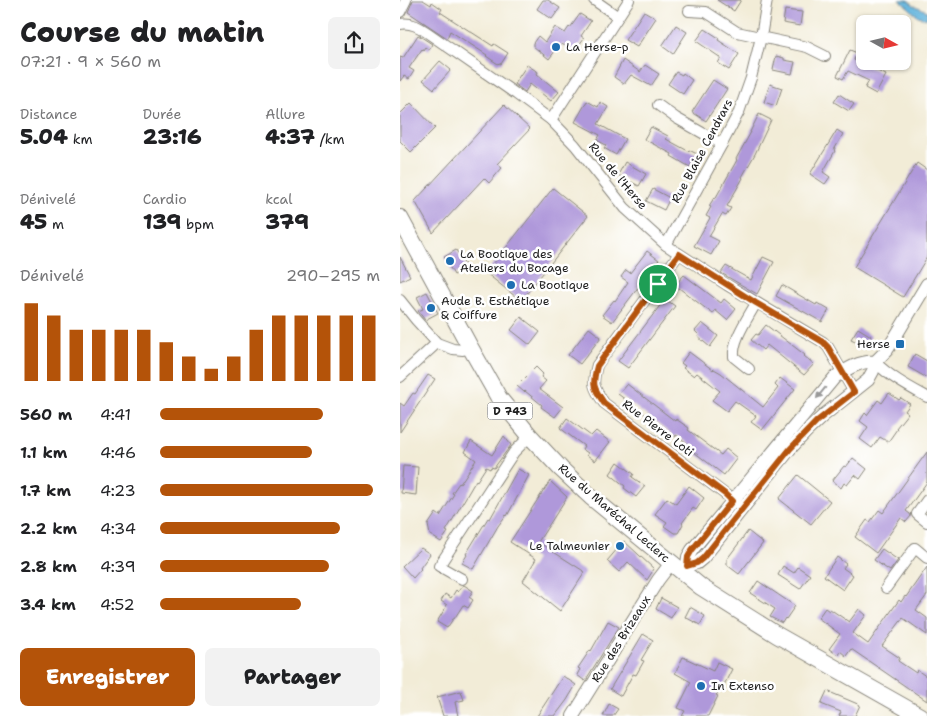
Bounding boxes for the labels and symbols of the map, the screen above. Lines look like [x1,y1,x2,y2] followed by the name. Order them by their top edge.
[856,15,911,70] north arrow
[566,39,629,55] place label: La Herse-p
[550,41,562,53] marker: La Herse-p
[668,96,736,206] street label: Rue Blaise Cendrars
[585,139,651,213] street label: Rue de l'Herse
[460,246,569,276] place label: La Bootique des Ateliers du Bocage
[444,255,456,267] marker: La Bootique des Ateliers du Bocage
[637,263,679,305] pin
[521,277,590,293] place label: La Bootique
[505,279,517,291] marker: La Bootique
[441,293,550,323] place label: Aude B. Esthétique & Coiffure
[425,302,437,314] marker: Aude B. Esthétique & Coiffure
[857,336,890,352] place label: Herse
[894,338,906,350] marker: Herse
[815,386,826,399] one-way arrow
[619,396,697,460] street label: Rue Pierre Loti
[488,402,532,420] road number: D 743
[555,460,673,566] street label: Rue du Maréchal Leclerc
[529,538,610,554] place label: Le Talmeunier
[614,540,626,552] marker: Le Talmeunier
[588,593,654,685] street label: Rue des Brizeaux
[711,678,774,694] place label: In Extenso
[695,680,707,692] marker: In Extenso

